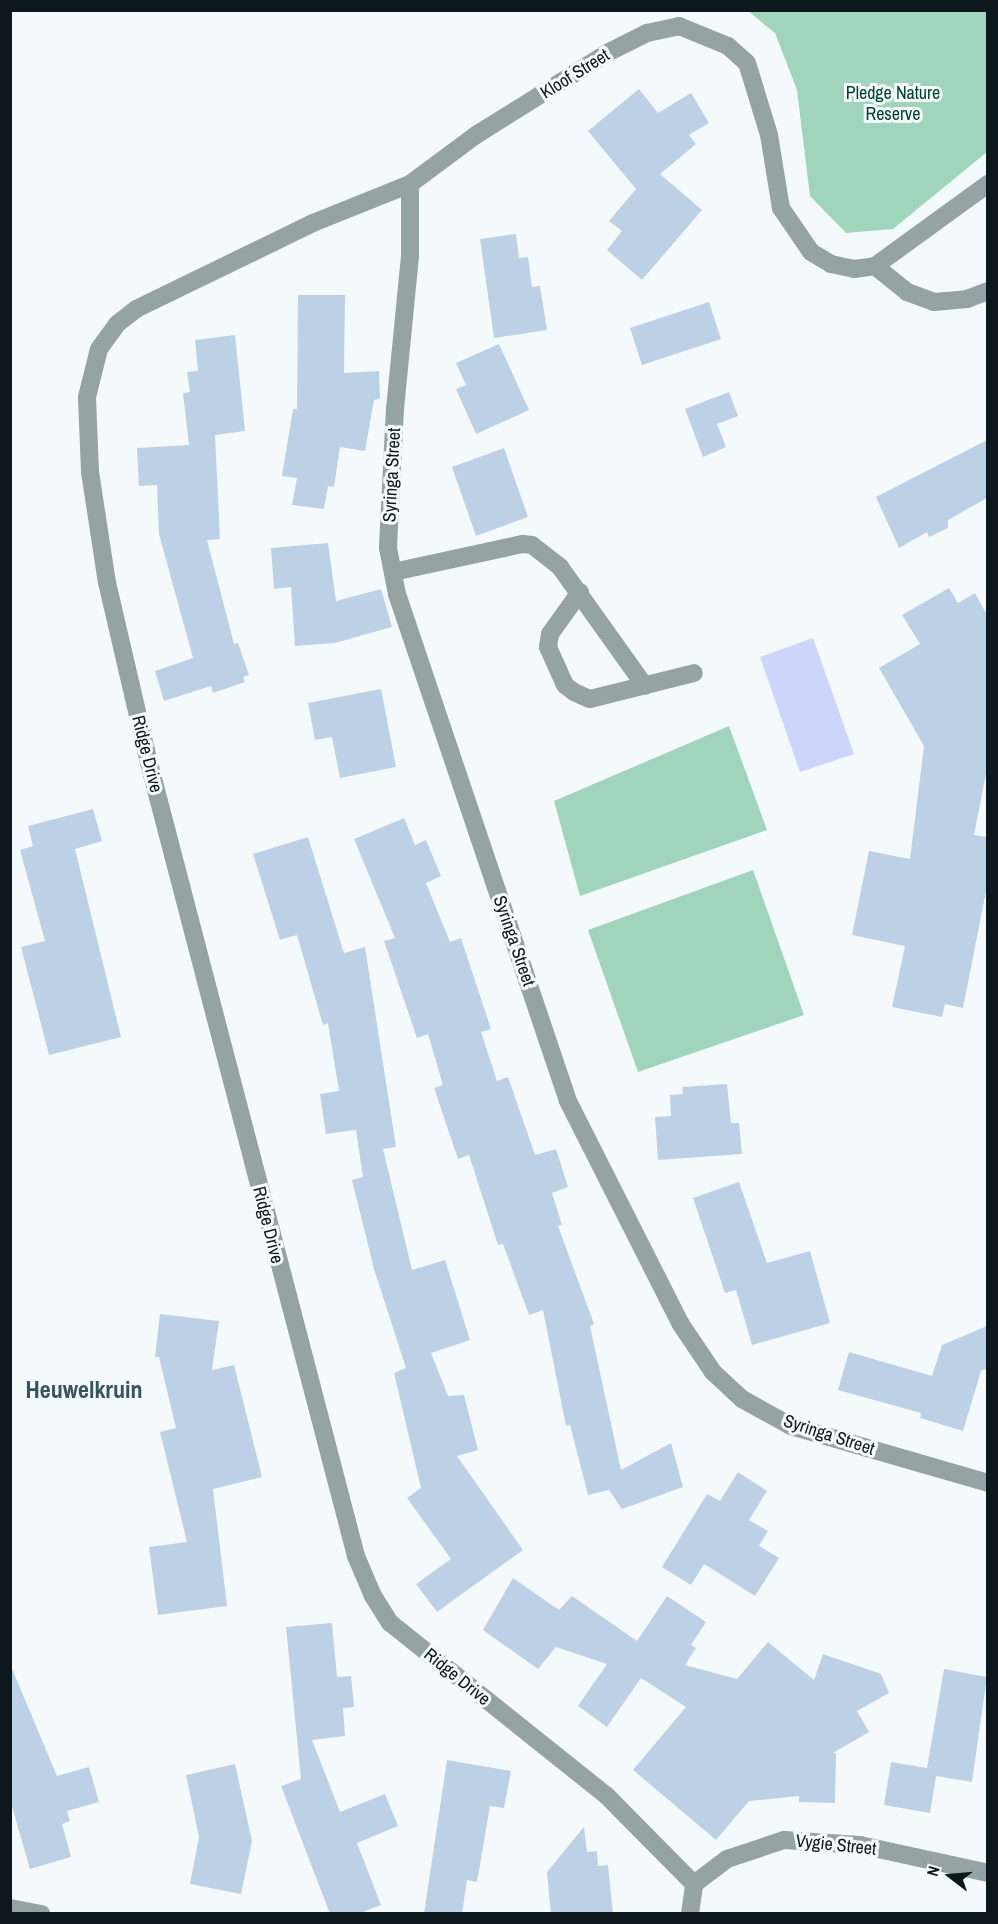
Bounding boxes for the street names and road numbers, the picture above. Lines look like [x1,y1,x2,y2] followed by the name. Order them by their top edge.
[537,44,613,104] street label: Kloof Street
[379,427,405,523] street label: Syringa Street
[127,713,167,795] street label: Ridge Drive
[488,893,540,989] street label: Syringa Street
[248,1184,288,1266] street label: Ridge Drive
[781,1410,877,1460] street label: Syringa Street
[420,1644,494,1710] street label: Ridge Drive
[795,1830,877,1860] street label: Vygie Street

